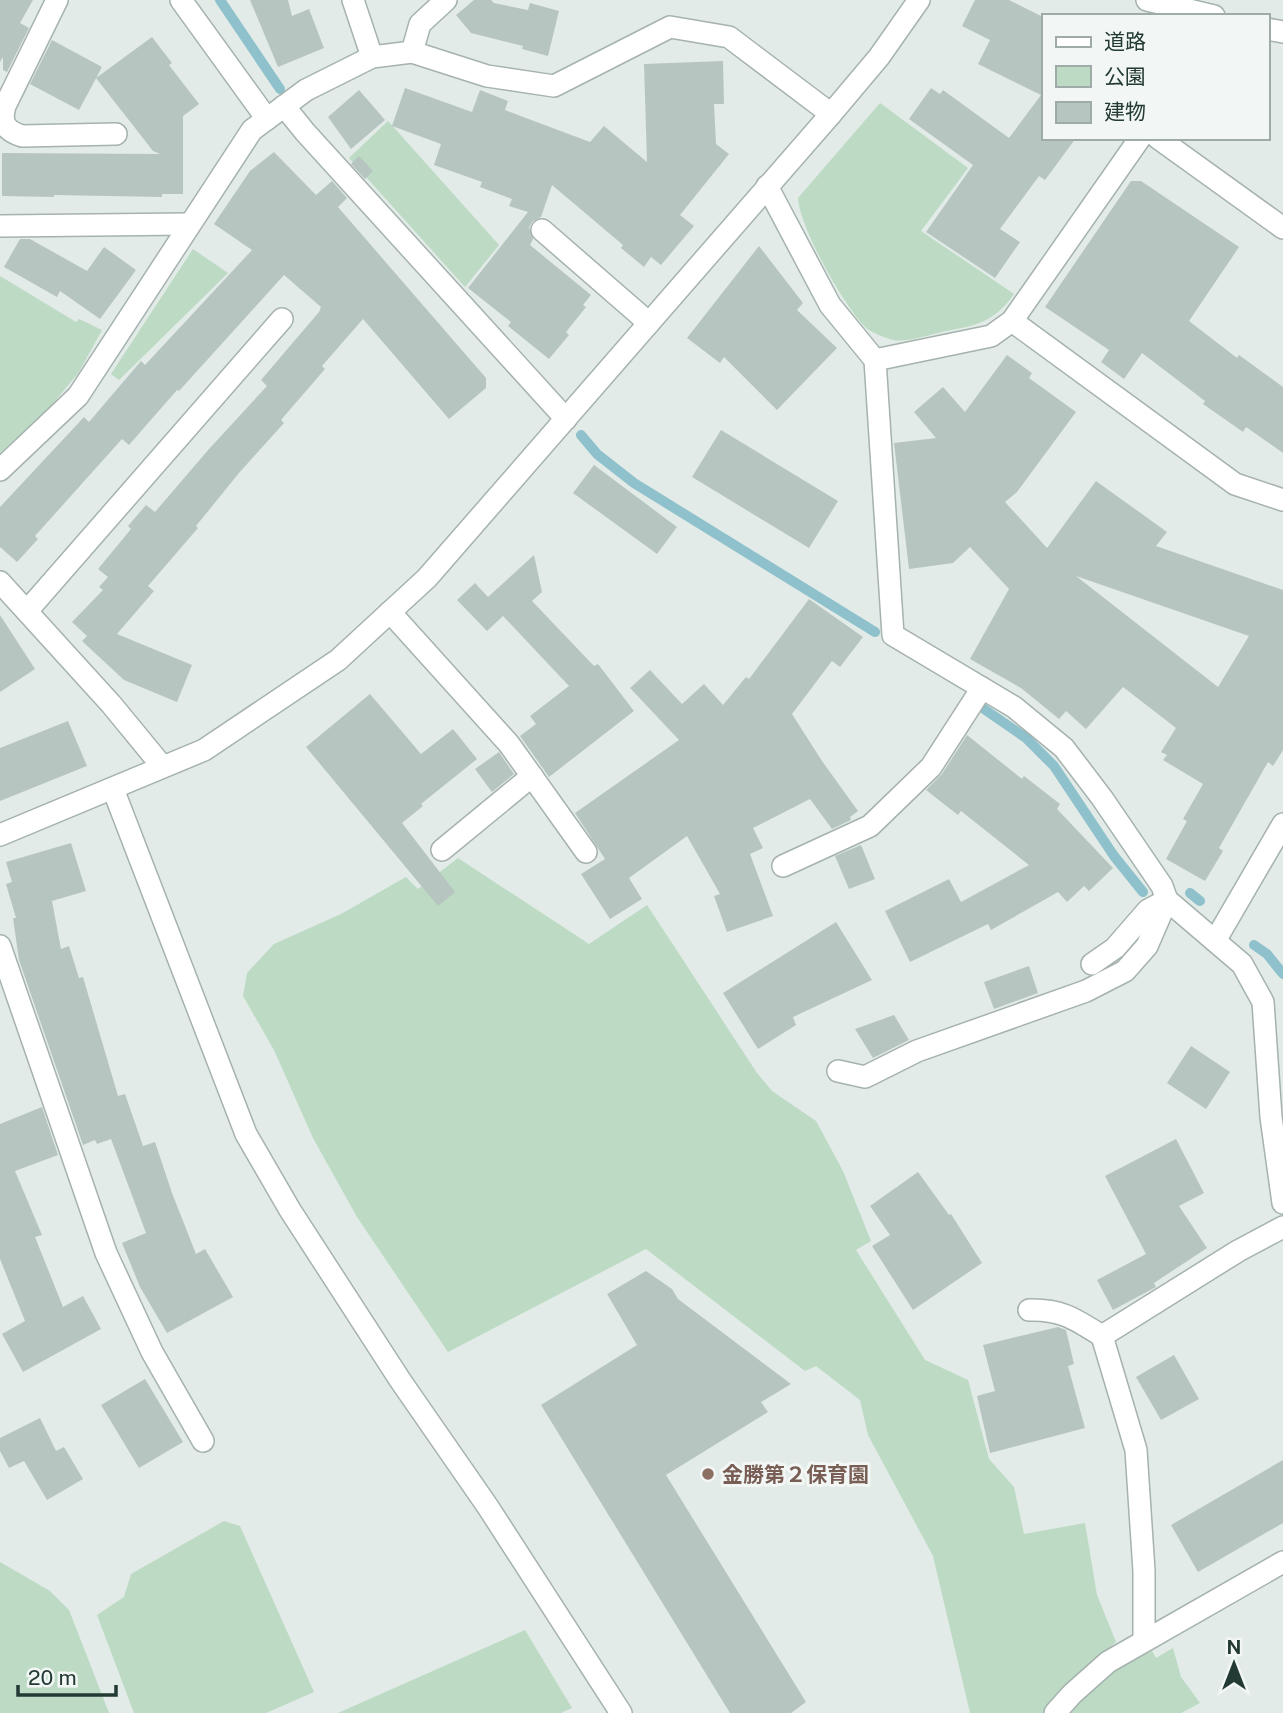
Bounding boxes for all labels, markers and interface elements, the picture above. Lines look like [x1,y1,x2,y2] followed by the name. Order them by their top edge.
[1042,14,1269,140] legend
[1104,29,1146,54] text: 道路
[1104,64,1146,89] text: 公園
[1104,99,1146,124] text: 建物
[722,1462,869,1487] place label: 金勝第２保育園
[700,1466,716,1482] marker: 金勝第２保育園
[1199,1629,1269,1699] north arrow
[1227,1636,1241,1658] text: N
[18,1654,116,1698] scale bar
[28,1665,77,1690] text: 20 m

